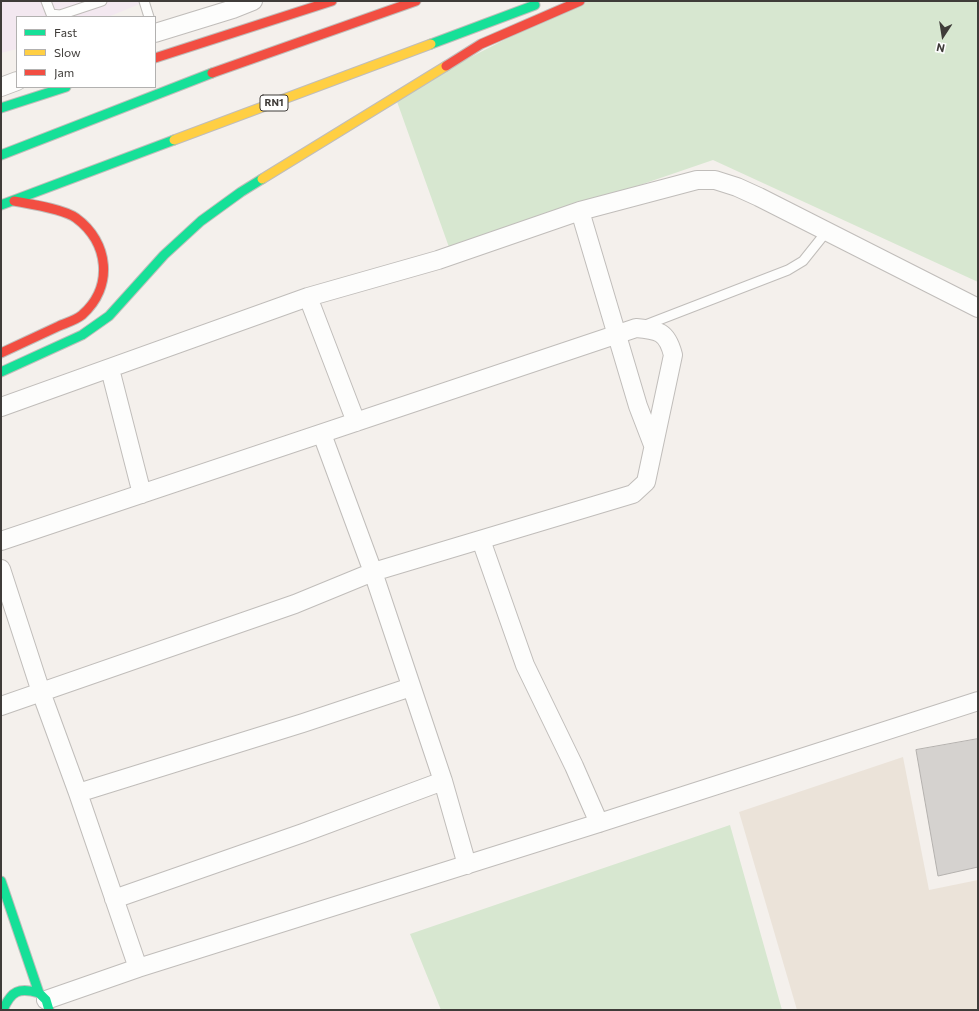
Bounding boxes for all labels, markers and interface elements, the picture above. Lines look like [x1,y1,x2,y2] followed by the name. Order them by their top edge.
[16,16,156,88] legend
[923,16,963,56] north arrow
[54,25,77,39] text: Fast
[935,41,946,55] text: N
[54,45,81,59] text: Slow
[54,65,74,79] text: Jam
[260,95,288,111] road number: RN1

